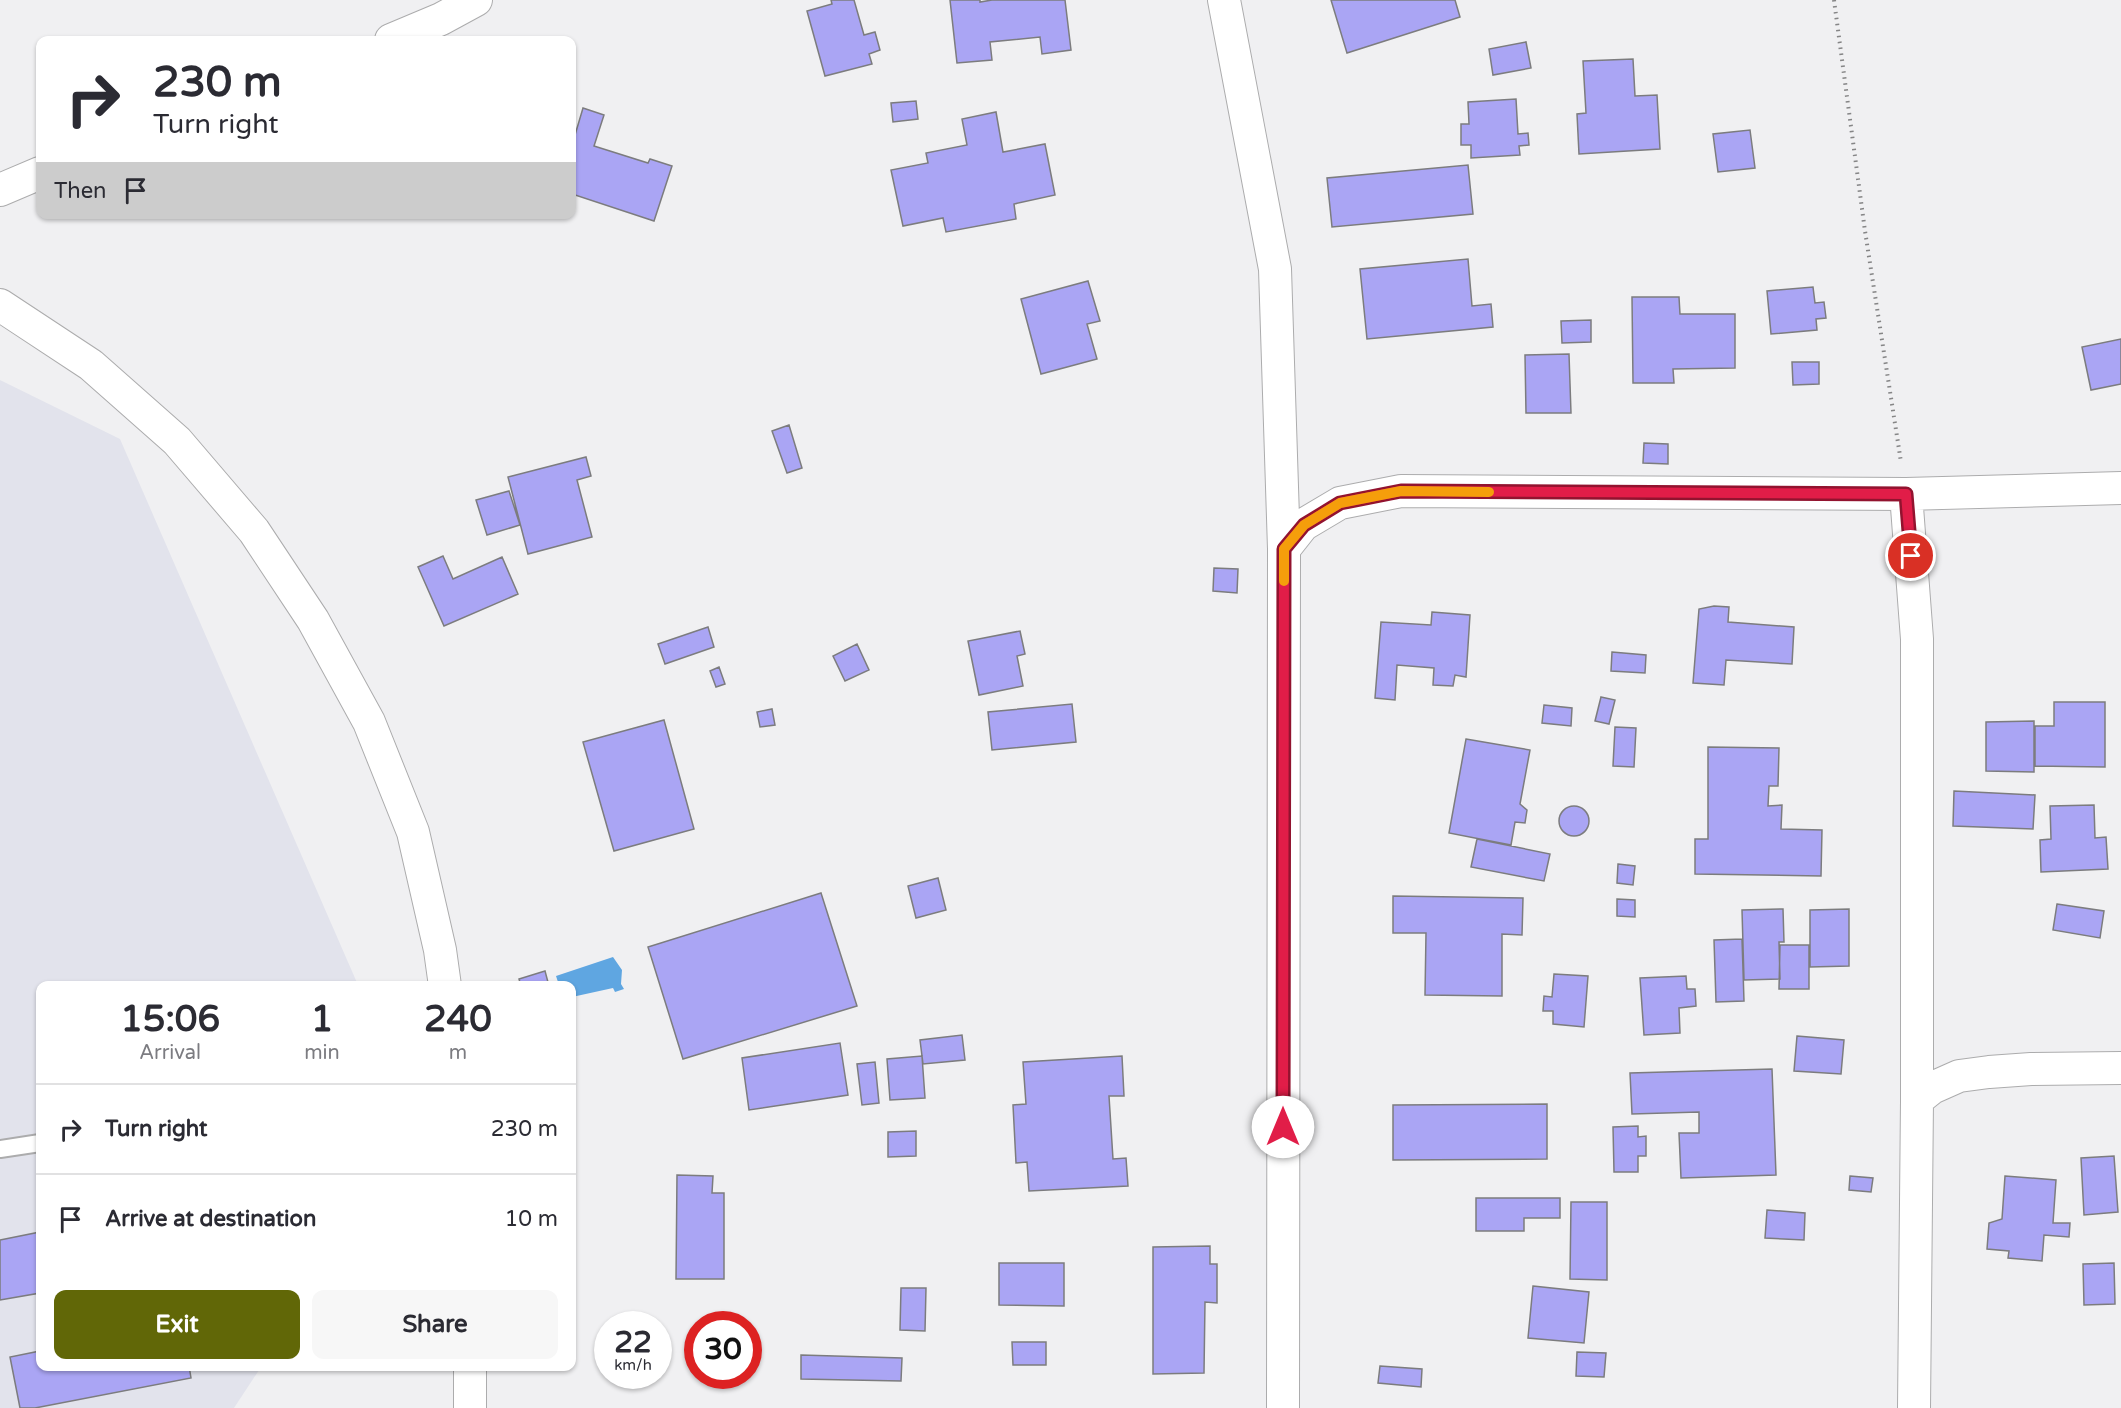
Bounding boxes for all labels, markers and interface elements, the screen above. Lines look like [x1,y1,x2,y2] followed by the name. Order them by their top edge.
[153,57,282,108] text: 230 m
[54,60,132,138] icon: right
[153,108,279,141] text: Turn right
[119,174,152,207] icon: arrive
[54,178,107,204] text: Then
[1885,530,1936,581] pin
[1894,539,1927,572] icon: arrive
[120,998,220,1041] text: 15:06
[311,998,333,1041] text: 1
[424,998,492,1041] text: 240
[139,1041,201,1065] text: Arrival
[304,1041,340,1065] text: min
[449,1041,467,1065] text: m
[1251,1095,1315,1159] position arrow
[54,1113,87,1146] icon: right
[105,1116,207,1142] text: Turn right
[491,1116,558,1142] text: 230 m
[54,1203,87,1236] icon: arrive
[105,1206,316,1232] text: Arrive at destination
[504,1206,558,1232] text: 10 m
[54,1290,300,1359] button: Exit
[312,1290,558,1359] button: Share
[684,1311,762,1389] speed limit sign: 30
[614,1324,652,1361] text: 22
[614,1356,652,1374] text: km/h

